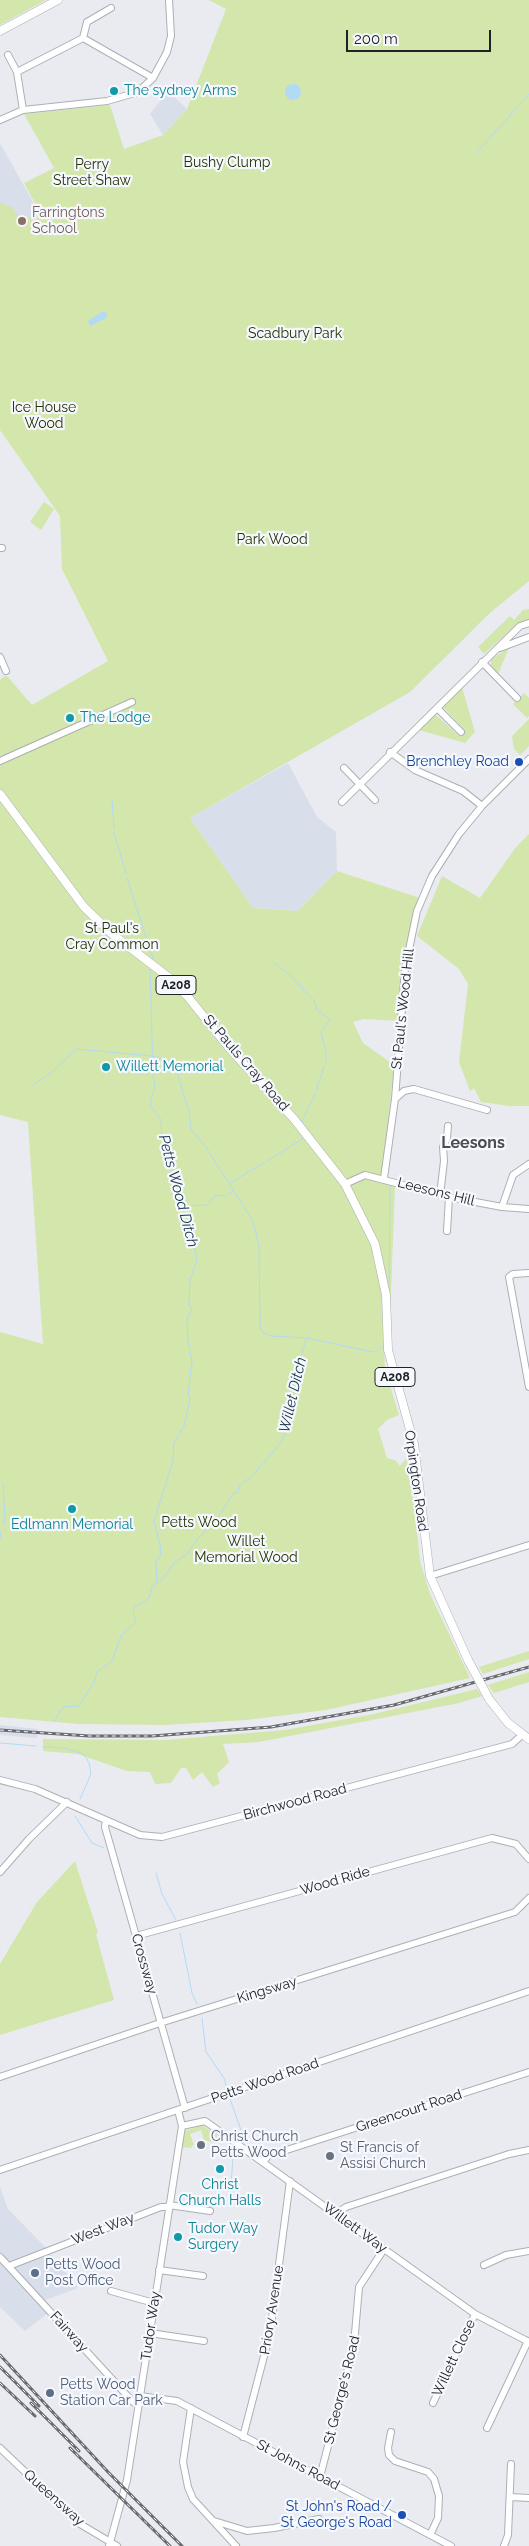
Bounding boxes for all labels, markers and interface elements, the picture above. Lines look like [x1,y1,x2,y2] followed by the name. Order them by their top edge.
[349,20,494,52] scale bar
[354,30,398,48] text: 200 m
[124,83,236,99] place label: The sydney Arms
[108,85,120,97] marker: The sydney Arms
[184,155,270,171] park label: Bushy Clump
[53,157,131,190] park label: Perry Street Shaw
[32,205,104,238] place label: Farringtons School
[16,215,28,227] marker: Farringtons School
[248,326,342,342] park label: Scadbury Park
[12,400,76,432] park label: Ice House Wood
[236,532,308,548] park label: Park Wood
[80,710,150,726] place label: The Lodge
[64,712,76,724] marker: The Lodge
[406,754,509,770] place label: Brenchley Road
[513,756,525,768] marker: Brenchley Road
[65,921,159,954] park label: St Paul's Cray Common
[388,948,418,1070] street label: St Paul's Wood Hill
[156,976,196,994] road number: A208
[200,1011,292,1115] street label: St Pauls Cray Road
[116,1059,223,1075] place label: Willett Memorial
[100,1061,112,1073] marker: Willett Memorial
[154,1133,202,1249] water label: Petts Wood Ditch
[441,1133,505,1153] district label: Leesons
[396,1174,476,1210] street label: Leesons Hill
[276,1355,310,1435] water label: Willet Ditch
[375,1368,415,1386] road number: A208
[401,1429,431,1533] street label: Orpington Road
[66,1503,78,1515] marker: Edlmann Memorial
[161,1515,237,1531] park label: Petts Wood
[11,1517,133,1533] place label: Edlmann Memorial
[194,1534,298,1566] park label: Willet Memorial Wood
[241,1780,349,1824] street label: Birchwood Road
[298,1863,372,1899] street label: Wood Ride
[127,1932,161,1996] street label: Crossway
[235,1973,299,2007] street label: Kingsway
[209,2055,321,2107] street label: Petts Wood Road
[354,2086,464,2136] street label: Greencourt Road
[211,2129,298,2162] place label: Christ Church Petts Wood
[195,2139,207,2151] marker: Christ Church Petts Wood
[340,2140,426,2172] place label: St Francis of Assisi Church
[324,2150,336,2162] marker: St Francis of Assisi Church
[214,2163,226,2175] marker: Christ Church Halls
[179,2177,261,2210] place label: Christ Church Halls
[320,2199,390,2257] street label: Willett Way
[69,2209,137,2249] street label: West Way
[188,2221,258,2254] place label: Tudor Way Surgery
[172,2231,184,2243] marker: Tudor Way Surgery
[45,2257,121,2290] place label: Petts Wood Post Office
[257,2264,287,2356] street label: Priory Avenue
[29,2267,41,2279] marker: Petts Wood Post Office
[138,2290,164,2362] street label: Tudor Way
[46,2308,92,2356] street label: Fairway
[429,2317,479,2399] street label: Willett Close
[320,2334,364,2446] street label: St George's Road
[60,2377,163,2410] place label: Petts Wood Station Car Park
[44,2387,56,2399] marker: Petts Wood Station Car Park
[254,2436,342,2494] street label: St Johns Road
[20,2466,88,2530] street label: Queensway
[281,2499,392,2532] place label: St John's Road / St George's Road
[396,2509,408,2521] marker: St John's Road / St George's Road

